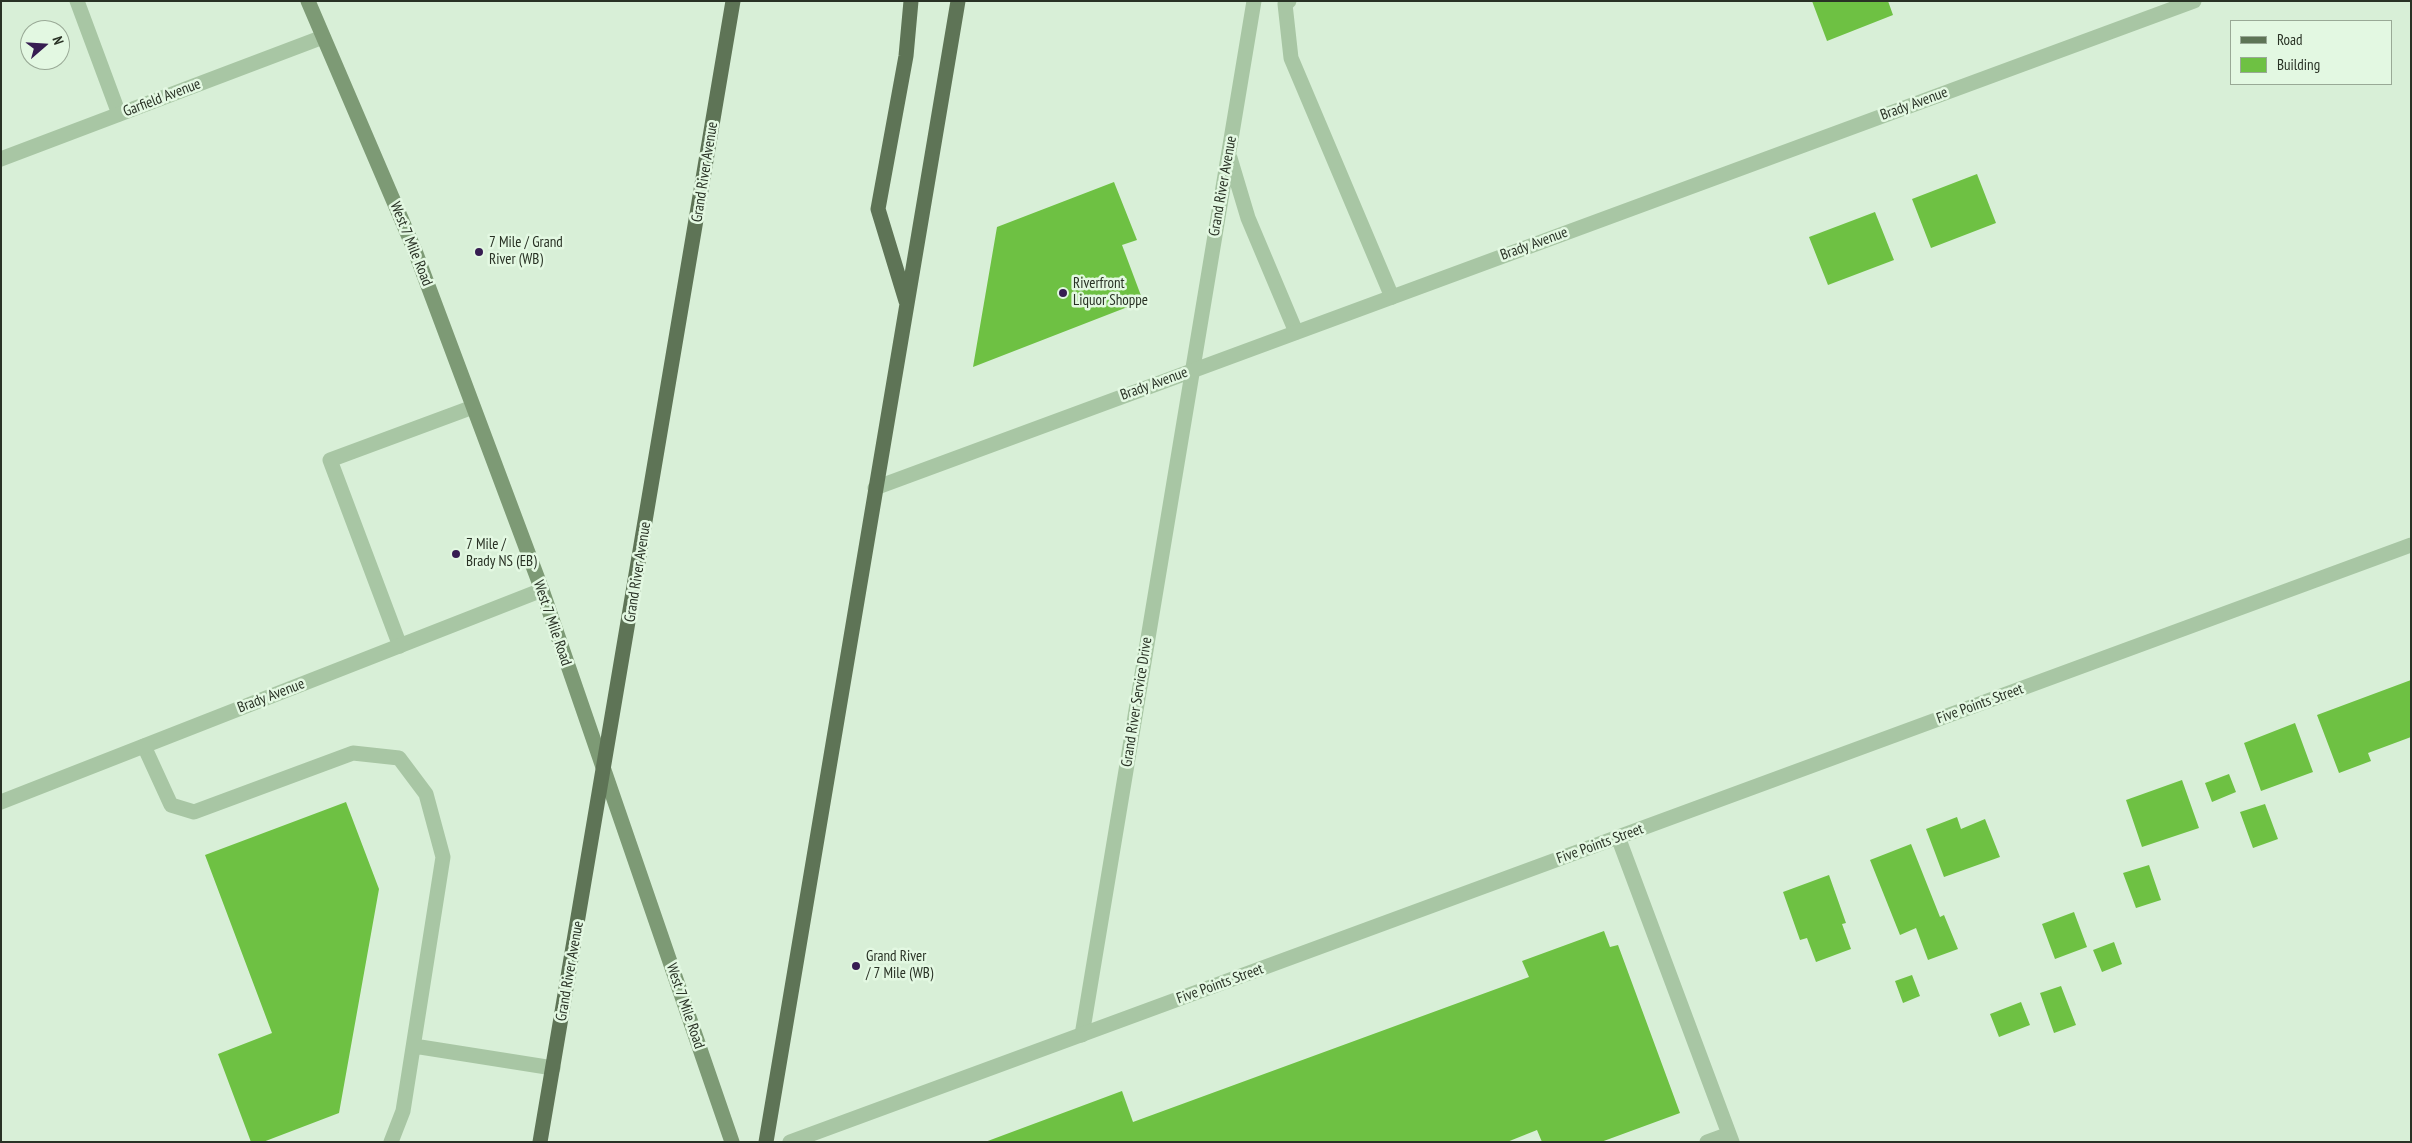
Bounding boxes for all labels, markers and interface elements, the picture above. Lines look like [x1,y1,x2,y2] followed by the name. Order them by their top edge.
[20,20,70,70] north arrow
[2230,20,2392,85] legend
[2277,30,2303,49] text: Road
[48,34,68,47] text: N
[2277,55,2320,74] text: Building
[121,75,203,121] street label: Garfield Avenue
[1878,83,1950,125] street label: Brady Avenue
[688,120,722,224] street label: Grand River Avenue
[1205,134,1241,238] street label: Grand River Avenue
[386,199,436,289] street label: West 7 Mile Road
[1498,223,1570,265] street label: Brady Avenue
[489,234,563,269] place label: 7 Mile / Grand River (WB)
[473,246,485,258] marker: 7 Mile / Grand River (WB)
[1073,275,1148,310] place label: Riverfront Liquor Shoppe
[1057,287,1069,299] marker: Riverfront Liquor Shoppe
[1118,363,1190,405] street label: Brady Avenue
[621,520,655,624] street label: Grand River Avenue
[466,536,537,571] place label: 7 Mile / Brady NS (EB)
[450,548,462,560] marker: 7 Mile / Brady NS (EB)
[529,578,575,668] street label: West 7 Mile Road
[1118,636,1156,768] street label: Grand River Service Drive
[235,675,307,717] street label: Brady Avenue
[1934,680,2026,728] street label: Five Points Street
[1554,820,1646,868] street label: Five Points Street
[552,919,588,1023] street label: Grand River Avenue
[866,948,933,983] place label: Grand River / 7 Mile (WB)
[850,960,862,972] marker: Grand River / 7 Mile (WB)
[1174,960,1266,1008] street label: Five Points Street
[662,961,708,1051] street label: West 7 Mile Road

